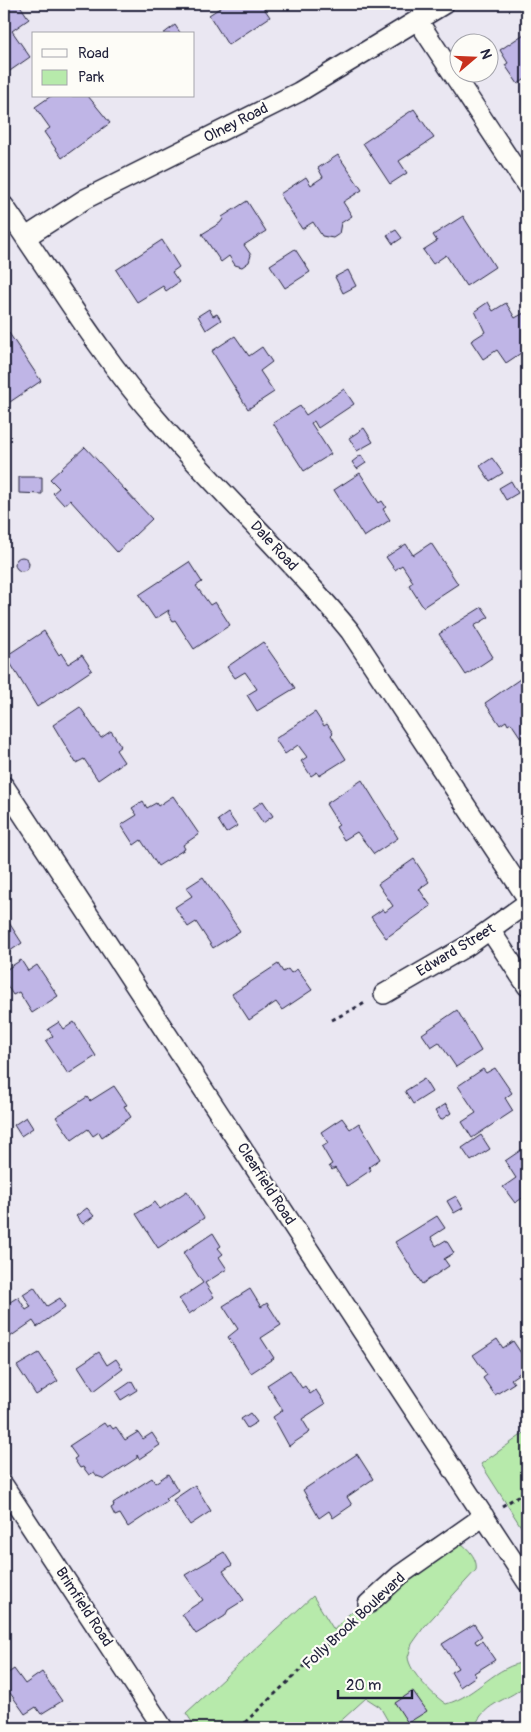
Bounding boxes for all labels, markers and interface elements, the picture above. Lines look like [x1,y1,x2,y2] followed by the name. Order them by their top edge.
[32,32,195,98] legend
[448,32,498,82] north arrow
[78,44,109,63] text: Road
[476,47,495,61] text: N
[78,68,105,87] text: Park
[201,99,271,147] street label: Olney Road
[246,517,302,575] street label: Dale Road
[413,919,500,981] street label: Edward Street
[232,1139,300,1229] street label: Clearfield Road
[51,1564,117,1650] street label: Brimfield Road
[299,1569,409,1673] street label: Folly Brook Boulevard
[338,1667,412,1699] scale bar
[346,1676,381,1695] text: 20 m

